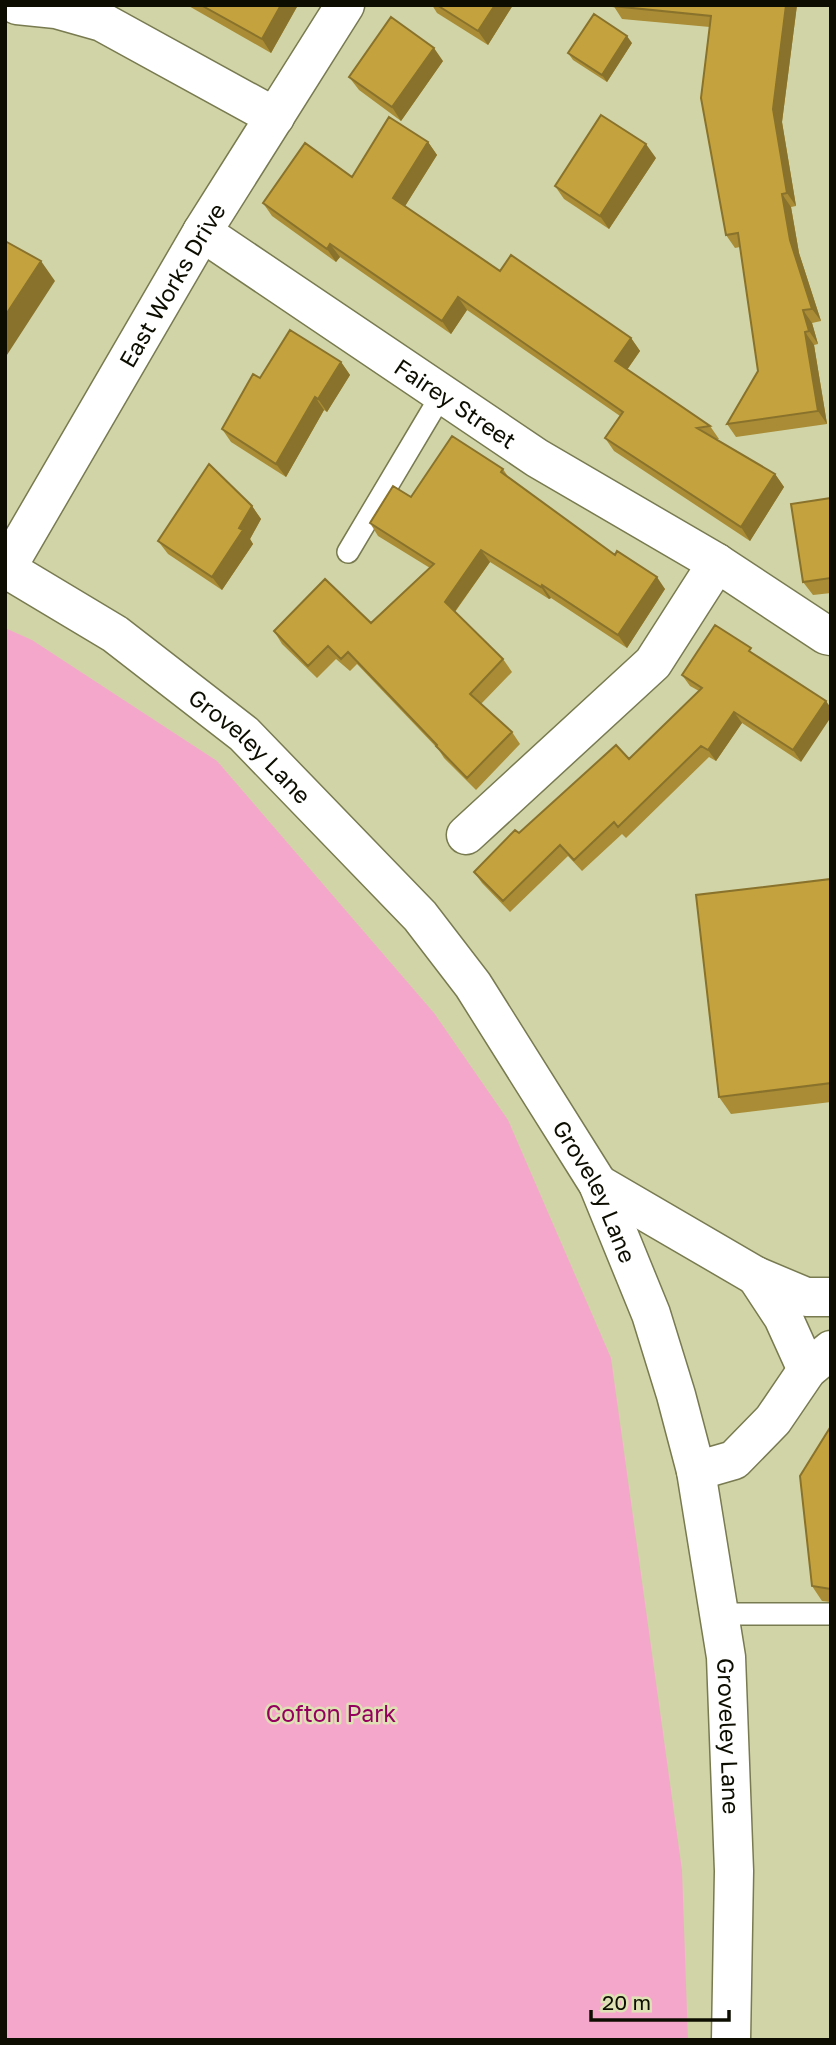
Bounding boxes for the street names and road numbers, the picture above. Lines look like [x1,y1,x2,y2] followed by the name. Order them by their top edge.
[113,197,231,372] street label: East Works Drive
[389,352,522,454] street label: Fairey Street
[183,683,317,809] street label: Groveley Lane
[547,1115,643,1267] street label: Groveley Lane
[712,1657,746,1815] street label: Groveley Lane

